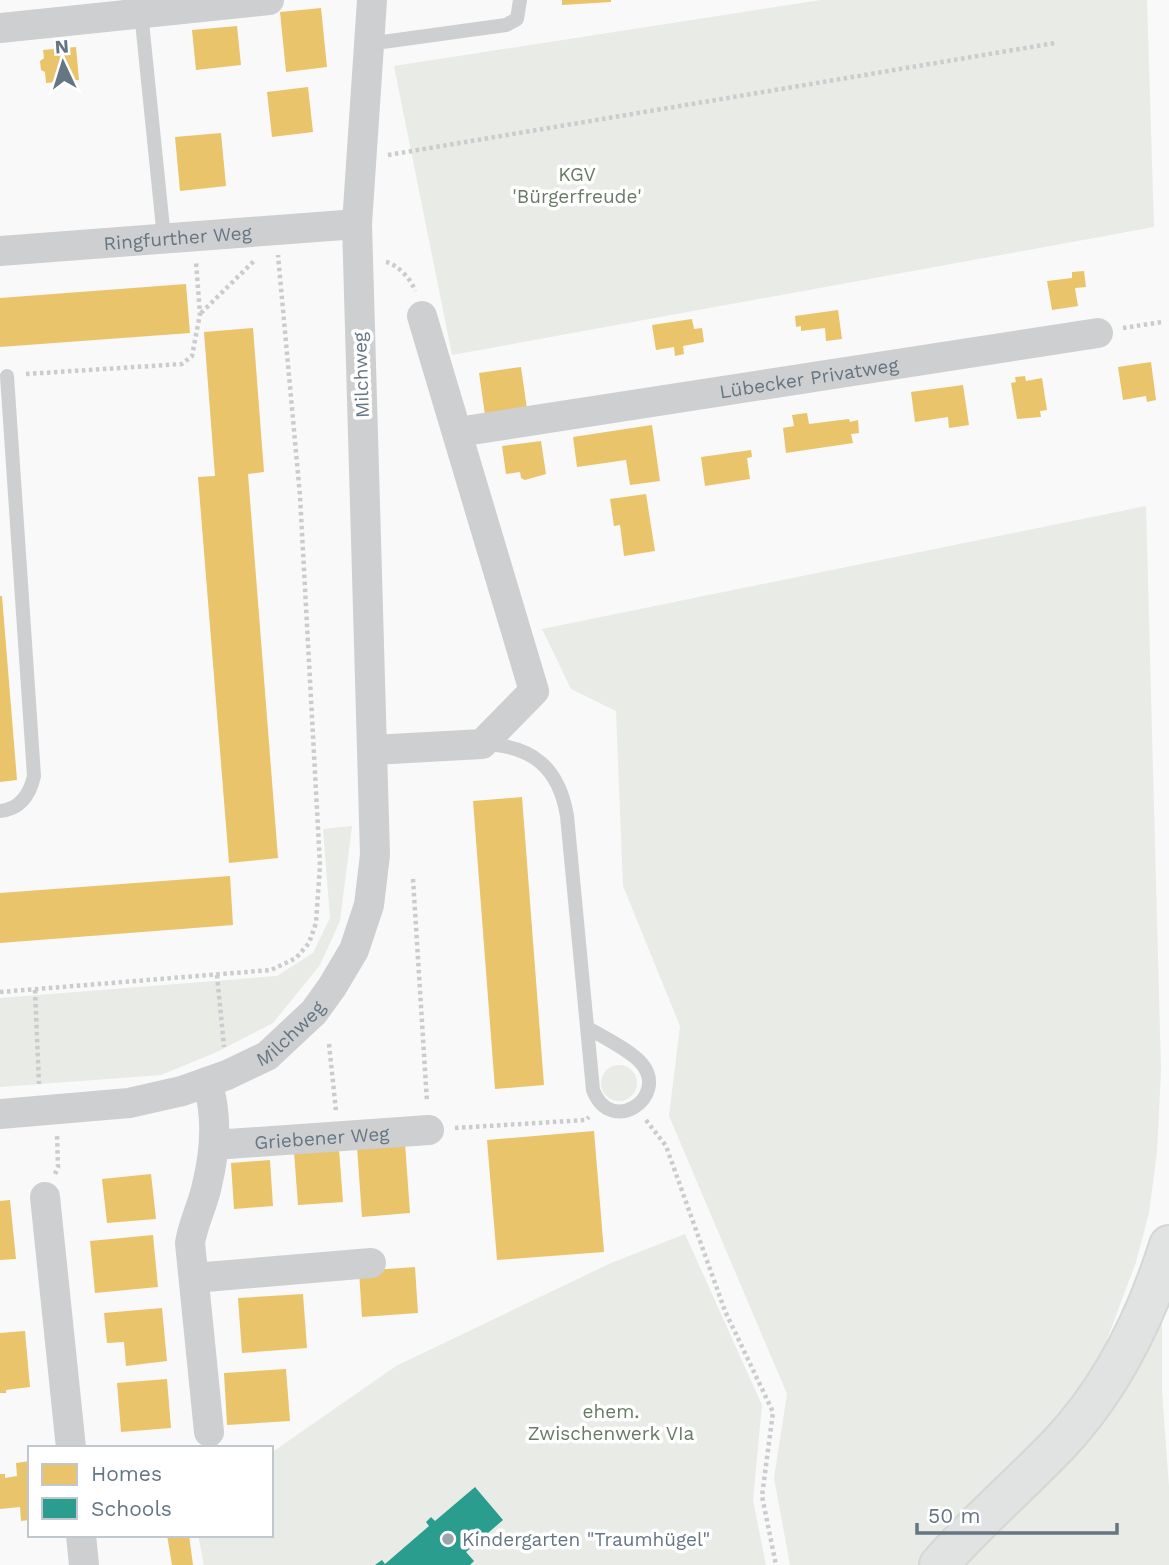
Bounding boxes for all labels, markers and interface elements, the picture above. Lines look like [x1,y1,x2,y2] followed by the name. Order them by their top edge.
[28,28,98,98] north arrow
[54,35,70,59] text: N
[512,163,642,208] park label: KGV 'Bürgerfreude'
[103,220,253,255] street label: Ringfurther Weg
[348,331,374,418] street label: Milchweg
[718,352,901,403] street label: Lübecker Privatweg
[252,996,330,1071] street label: Milchweg
[253,1121,391,1154] street label: Griebener Weg
[528,1400,695,1445] park label: ehem. Zwischenwerk VIa
[28,1446,273,1537] legend
[91,1461,162,1486] text: Homes
[917,1492,1116,1536] scale bar
[91,1496,172,1521] text: Schools
[928,1503,980,1528] text: 50 m
[462,1528,710,1551] place label: Kindergarten "Traumhügel"
[440,1531,456,1547] marker: Kindergarten "Traumhügel"

